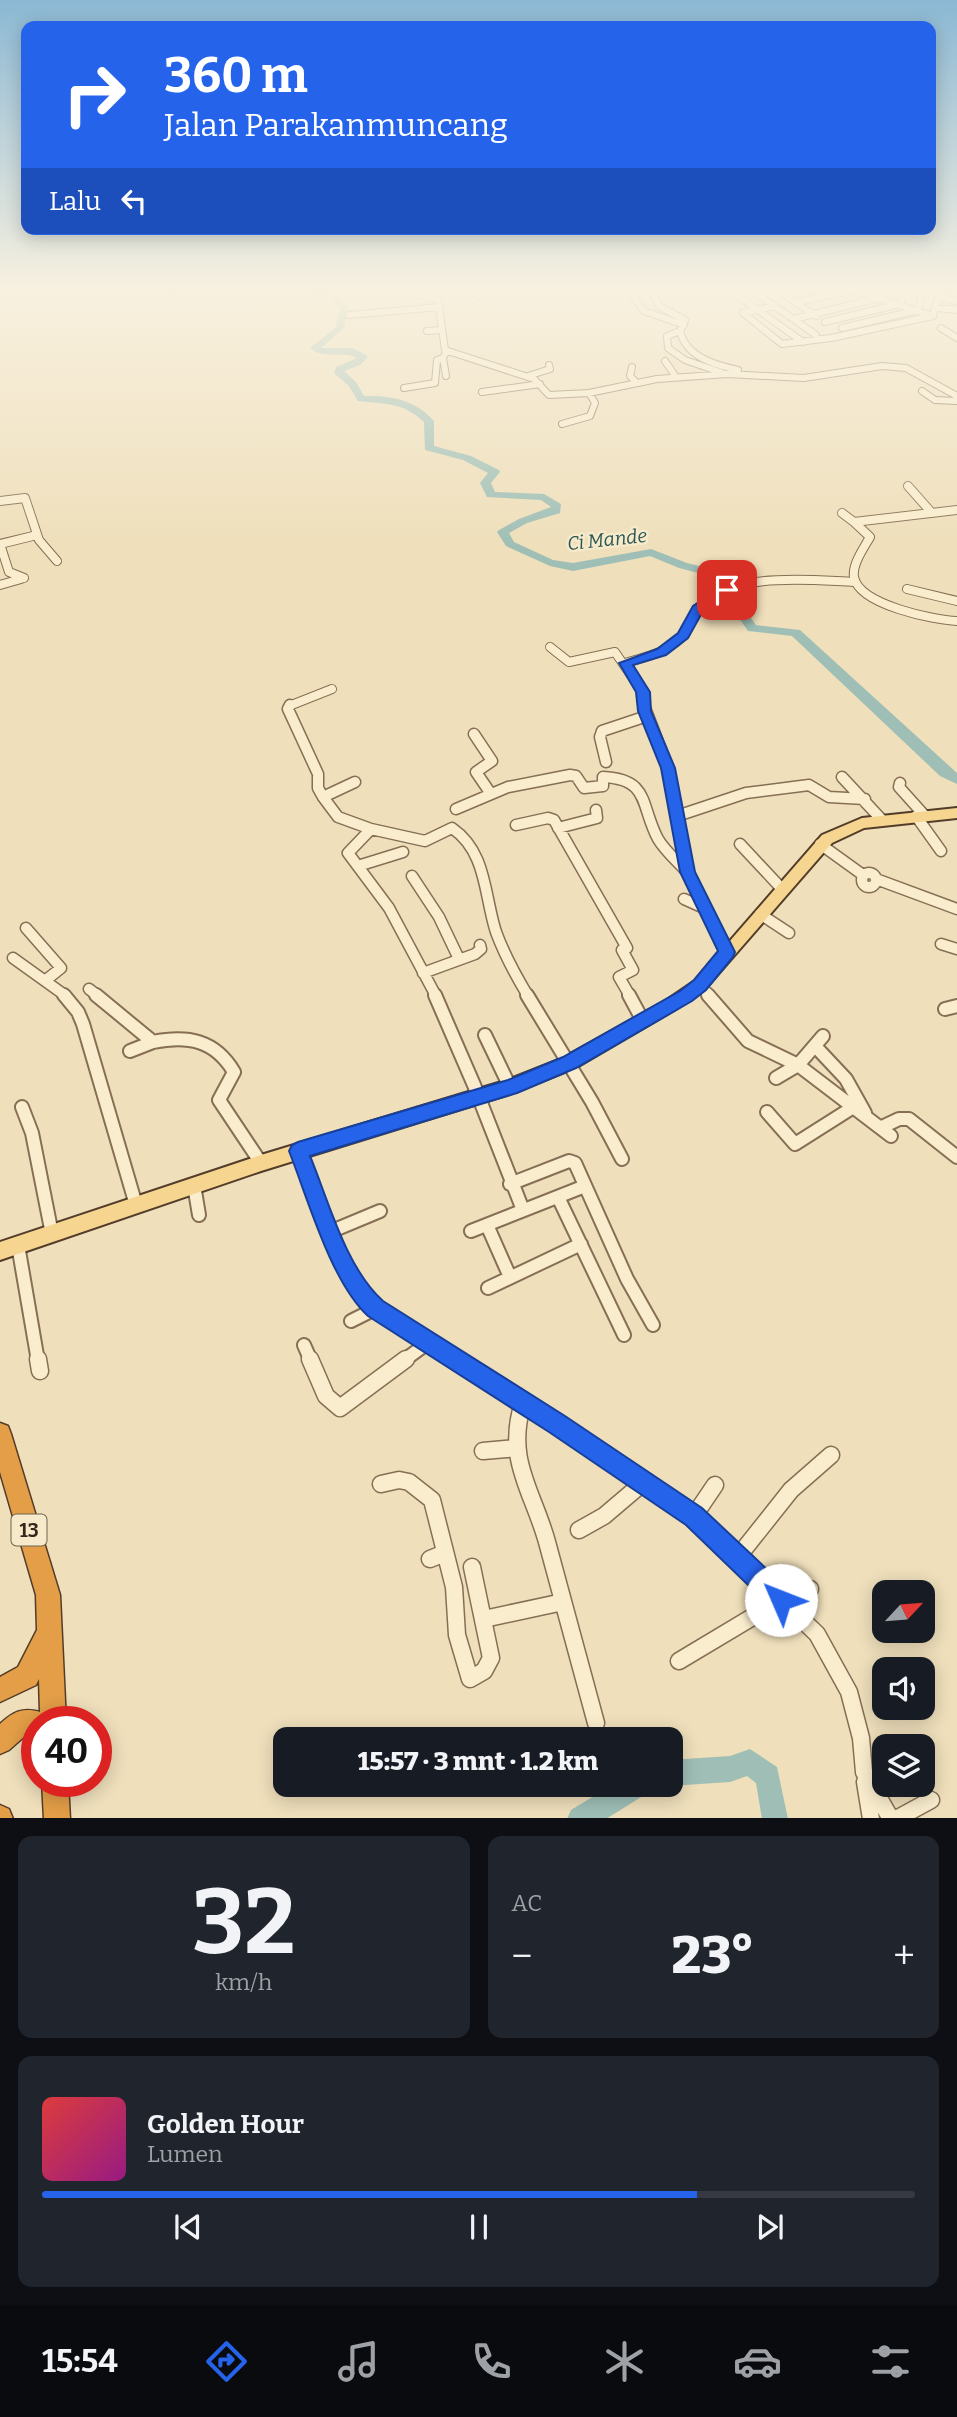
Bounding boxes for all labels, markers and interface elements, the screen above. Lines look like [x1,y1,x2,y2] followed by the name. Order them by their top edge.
[164,46,308,105] text: 360 m
[49,49,140,140] icon: right
[164,106,508,144] text: Jalan Parakanmuncang
[115,182,153,220] icon: left
[49,186,101,217] text: Lalu
[566,524,648,555] water label: Ci Mande
[697,560,757,620] pin
[708,571,746,609] icon: arrive
[12,1514,46,1546] road number: 13
[744,1563,818,1637] position arrow
[872,1580,934,1643] north arrow
[872,1580,935,1797] map controls
[872,1657,935,1720] button: sound
[21,1706,112,1797] speed limit sign: 40
[872,1734,935,1797] button: layers
[358,1746,598,1777] text: 15:57 · 3 mnt · 1.2 km
[192,1868,296,1977] text: 32
[512,1889,542,1917] text: AC
[672,1924,754,1987] text: 23°
[512,1933,532,1979] text: −
[893,1933,915,1979] text: +
[215,1968,272,1996] text: km/h
[147,2109,304,2140] text: Golden Hour
[147,2140,223,2168] text: Lumen
[169,2208,207,2246] icon: previous
[460,2208,498,2246] icon: pause
[751,2208,789,2246] icon: next
[202,2337,251,2386] icon: directions
[334,2337,383,2386] icon: music
[467,2337,516,2386] icon: phone
[600,2337,649,2386] icon: climate
[733,2337,782,2386] icon: car
[866,2337,915,2386] icon: filters
[42,2342,118,2380] text: 15:54

